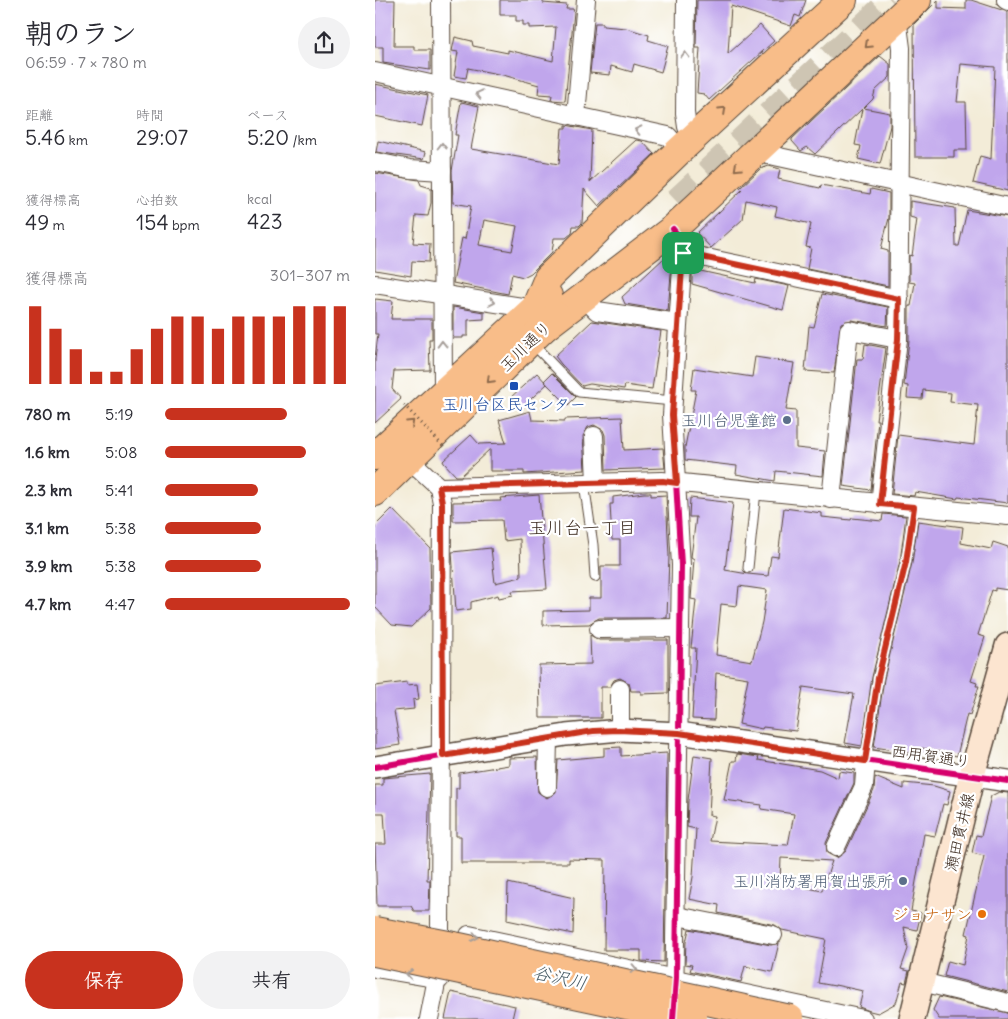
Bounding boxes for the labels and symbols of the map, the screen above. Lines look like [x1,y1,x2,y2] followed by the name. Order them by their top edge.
[865,39,874,48] one-way arrow
[680,51,690,58] one-way arrow
[475,89,484,100] one-way arrow
[717,107,726,116] one-way arrow
[633,125,642,136] one-way arrow
[437,142,447,150] one-way arrow
[733,162,742,171] one-way arrow
[662,232,704,274] pin
[488,296,497,306] one-way arrow
[495,317,555,375] street label: 玉川通り
[437,340,448,348] one-way arrow
[487,374,496,383] one-way arrow
[508,380,520,392] marker: 玉川台区民センター
[442,394,586,414] place label: 玉川台区民センター
[681,410,777,430] place label: 玉川台児童館
[781,414,793,426] marker: 玉川台児童館
[405,420,414,429] one-way arrow
[528,516,636,539] district label: 玉川台一丁目
[890,741,972,771] street label: 西用賀通り
[940,791,978,873] street label: 瀬田貫井線
[733,871,893,891] place label: 玉川消防署用賀出張所
[897,875,909,887] marker: 玉川消防署用賀出張所
[892,904,972,924] place label: ジョナサン
[976,908,988,920] marker: ジョナサン
[470,931,479,941] one-way arrow
[531,960,589,995] water label: 谷沢川
[629,964,638,974] one-way arrow
[405,969,414,979] one-way arrow

